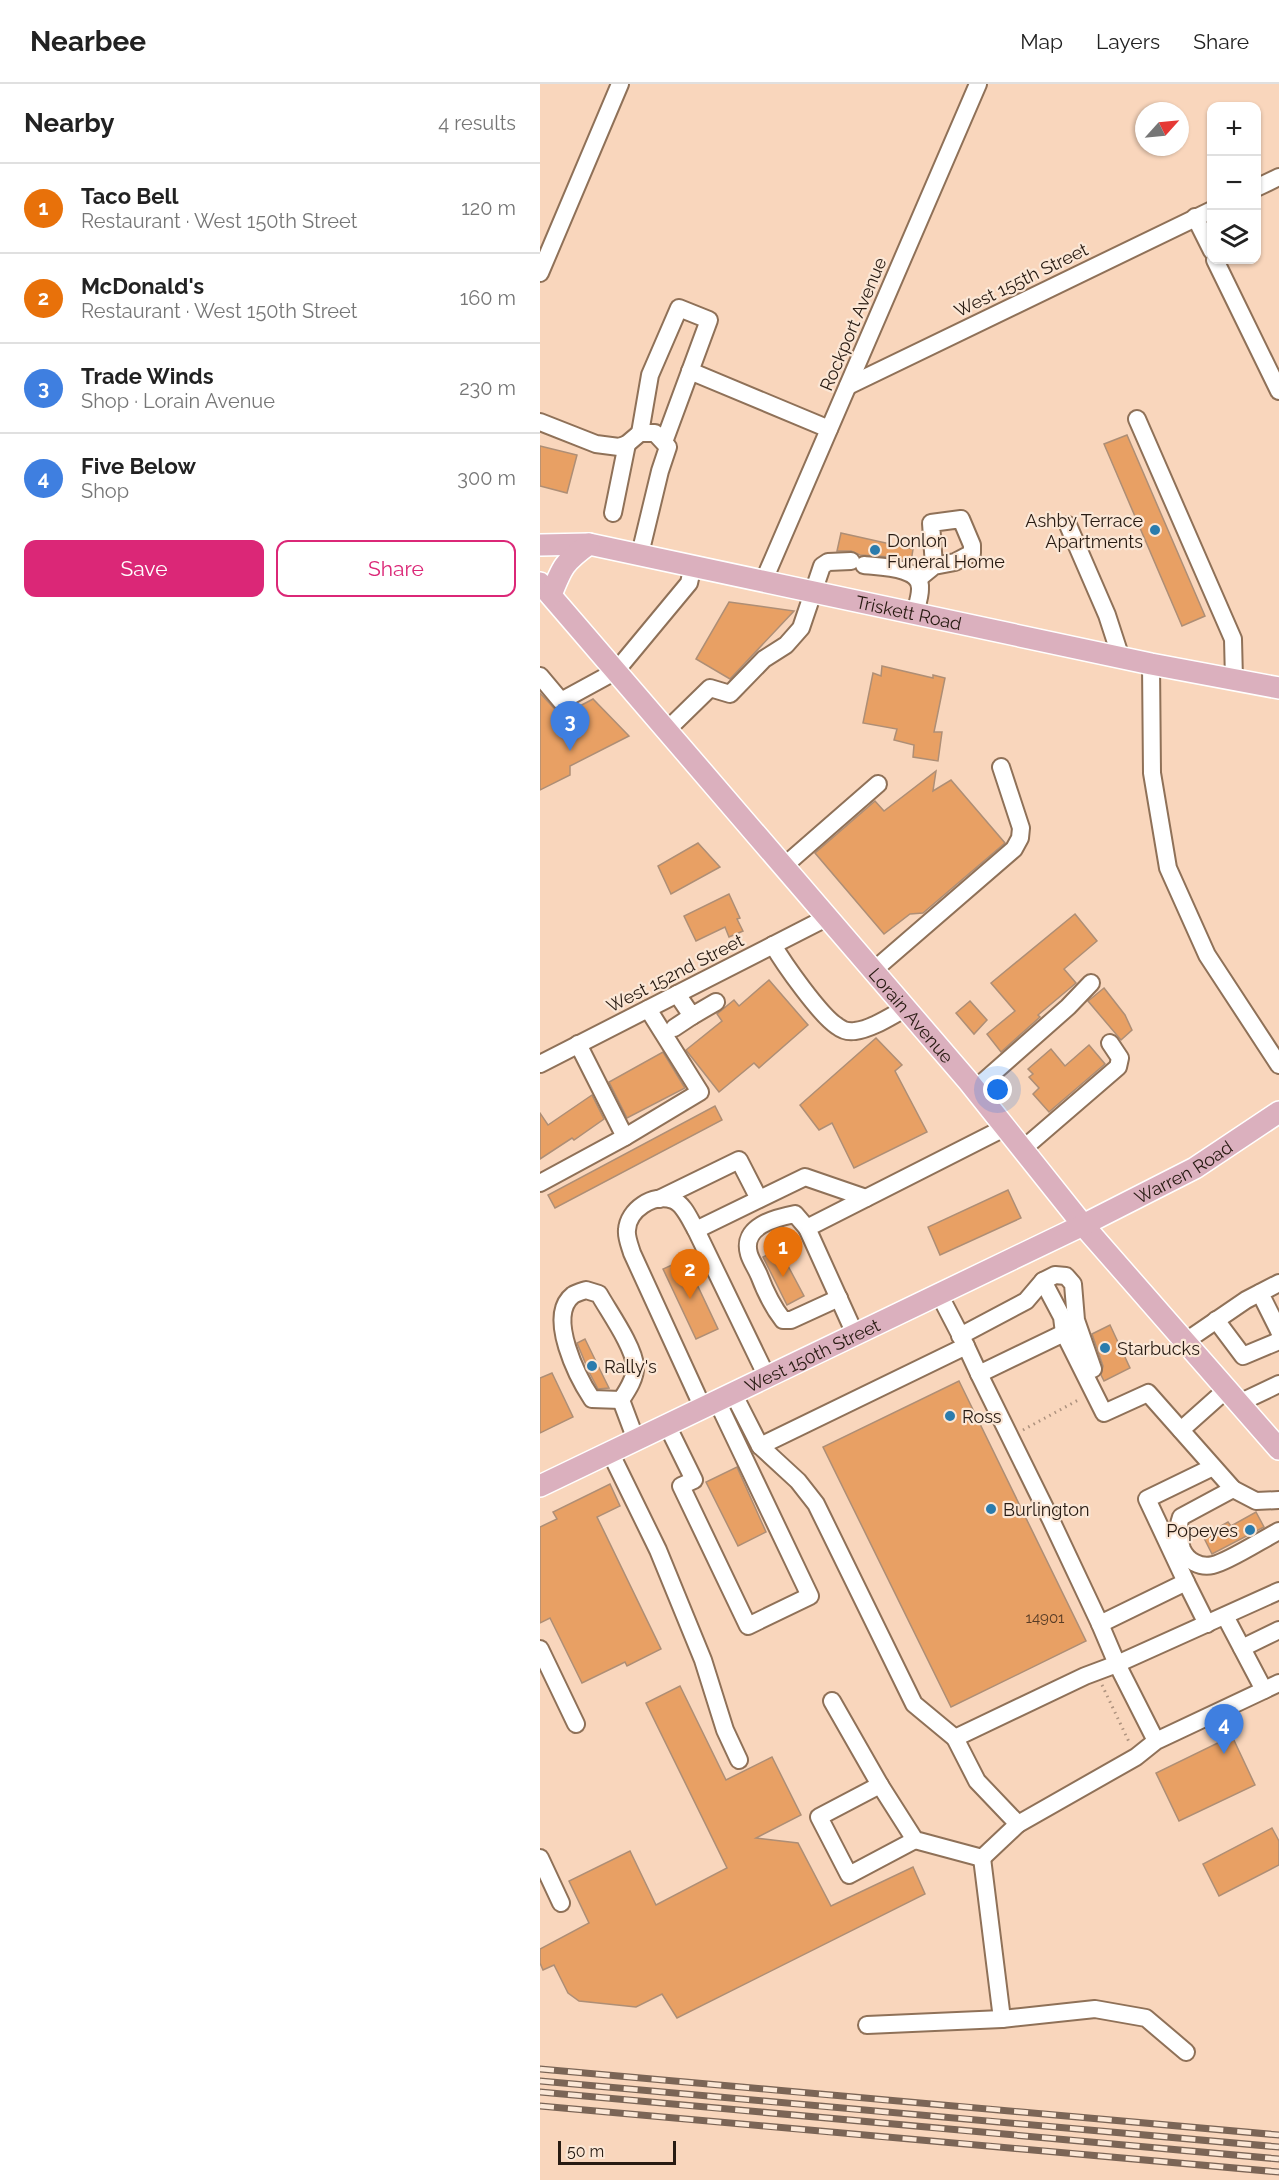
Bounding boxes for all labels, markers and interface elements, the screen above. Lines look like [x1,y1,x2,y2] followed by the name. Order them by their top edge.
[30,25,146,58] text: Nearbee
[1020,29,1063,54] text: Map
[1096,29,1160,54] text: Layers
[1193,29,1249,54] text: Share
[1135,102,1189,156] north arrow
[1207,102,1261,264] map controls
[1207,102,1261,156] button: +
[24,108,114,138] text: Nearby
[438,111,516,135] text: 4 results
[1207,156,1261,210] button: −
[81,183,178,209] text: Taco Bell
[39,196,48,220] text: 1
[461,196,516,220] text: 120 m
[81,209,357,233] text: Restaurant · West 150th Street
[1207,210,1261,264] button: layers
[951,239,1091,321] street label: West 155th Street
[815,254,891,394] street label: Rockport Avenue
[81,273,204,299] text: McDonald's
[38,286,49,310] text: 2
[460,286,516,310] text: 160 m
[81,299,357,323] text: Restaurant · West 150th Street
[81,363,214,389] text: Trade Winds
[38,376,49,400] text: 3
[459,376,516,400] text: 230 m
[81,389,275,413] text: Shop · Lorain Avenue
[81,453,196,479] text: Five Below
[38,466,49,490] text: 4
[457,466,516,490] text: 300 m
[81,479,129,503] text: Shop
[1025,510,1143,552] place label: Ashby Terrace Apartments
[1148,523,1162,537] marker: Ashby Terrace Apartments
[887,530,1005,572] place label: Donlon Funeral Home
[24,540,264,597] button: Save
[276,540,516,597] button: Share
[868,543,882,557] marker: Donlon Funeral Home
[854,591,964,634] street label: Triskett Road
[550,702,590,751] pin: 3
[603,929,747,1017] street label: West 152nd Street
[865,963,959,1067] street label: Lorain Avenue
[983,1075,1012,1104] your location
[1131,1136,1236,1208] street label: Warren Road
[764,1228,802,1277] pin: 1
[670,1250,710,1299] pin: 2
[741,1314,883,1397] street label: West 150th Street
[1117,1338,1200,1359] place label: Starbucks
[1098,1341,1112,1355] marker: Starbucks
[604,1356,657,1377] place label: Rally's
[585,1359,599,1373] marker: Rally's
[962,1406,1002,1427] place label: Ross
[943,1409,957,1423] marker: Ross
[1003,1499,1090,1520] place label: Burlington
[984,1502,998,1516] marker: Burlington
[1166,1520,1238,1541] place label: Popeyes
[1243,1523,1257,1537] marker: Popeyes
[1025,1609,1065,1627] house number: 14901
[1204,1704,1244,1754] pin: 4
[558,2138,676,2166] scale bar
[567,2142,604,2161] text: 50 m

